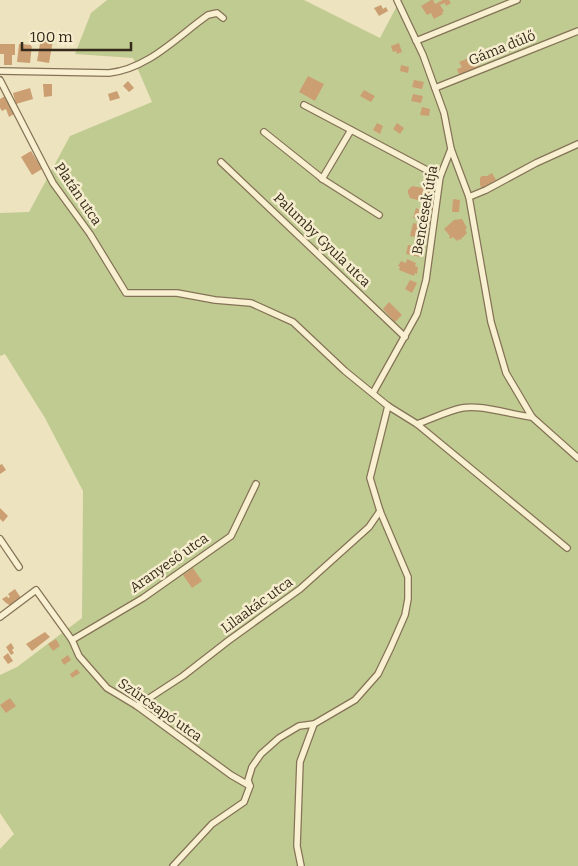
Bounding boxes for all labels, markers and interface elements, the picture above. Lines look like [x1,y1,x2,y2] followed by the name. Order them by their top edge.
[22,20,131,52] scale bar
[466,27,538,69] street label: Gáma dűlő
[30,28,73,46] text: 100 m
[51,159,105,229] street label: Platán utca
[409,164,441,256] street label: Bencések útja
[270,189,374,291] street label: Palumby Gyula utca
[126,529,212,596] street label: Aranyeső utca
[218,573,296,637] street label: Lilaakác utca
[115,675,206,745] street label: Szűrcsapó utca

